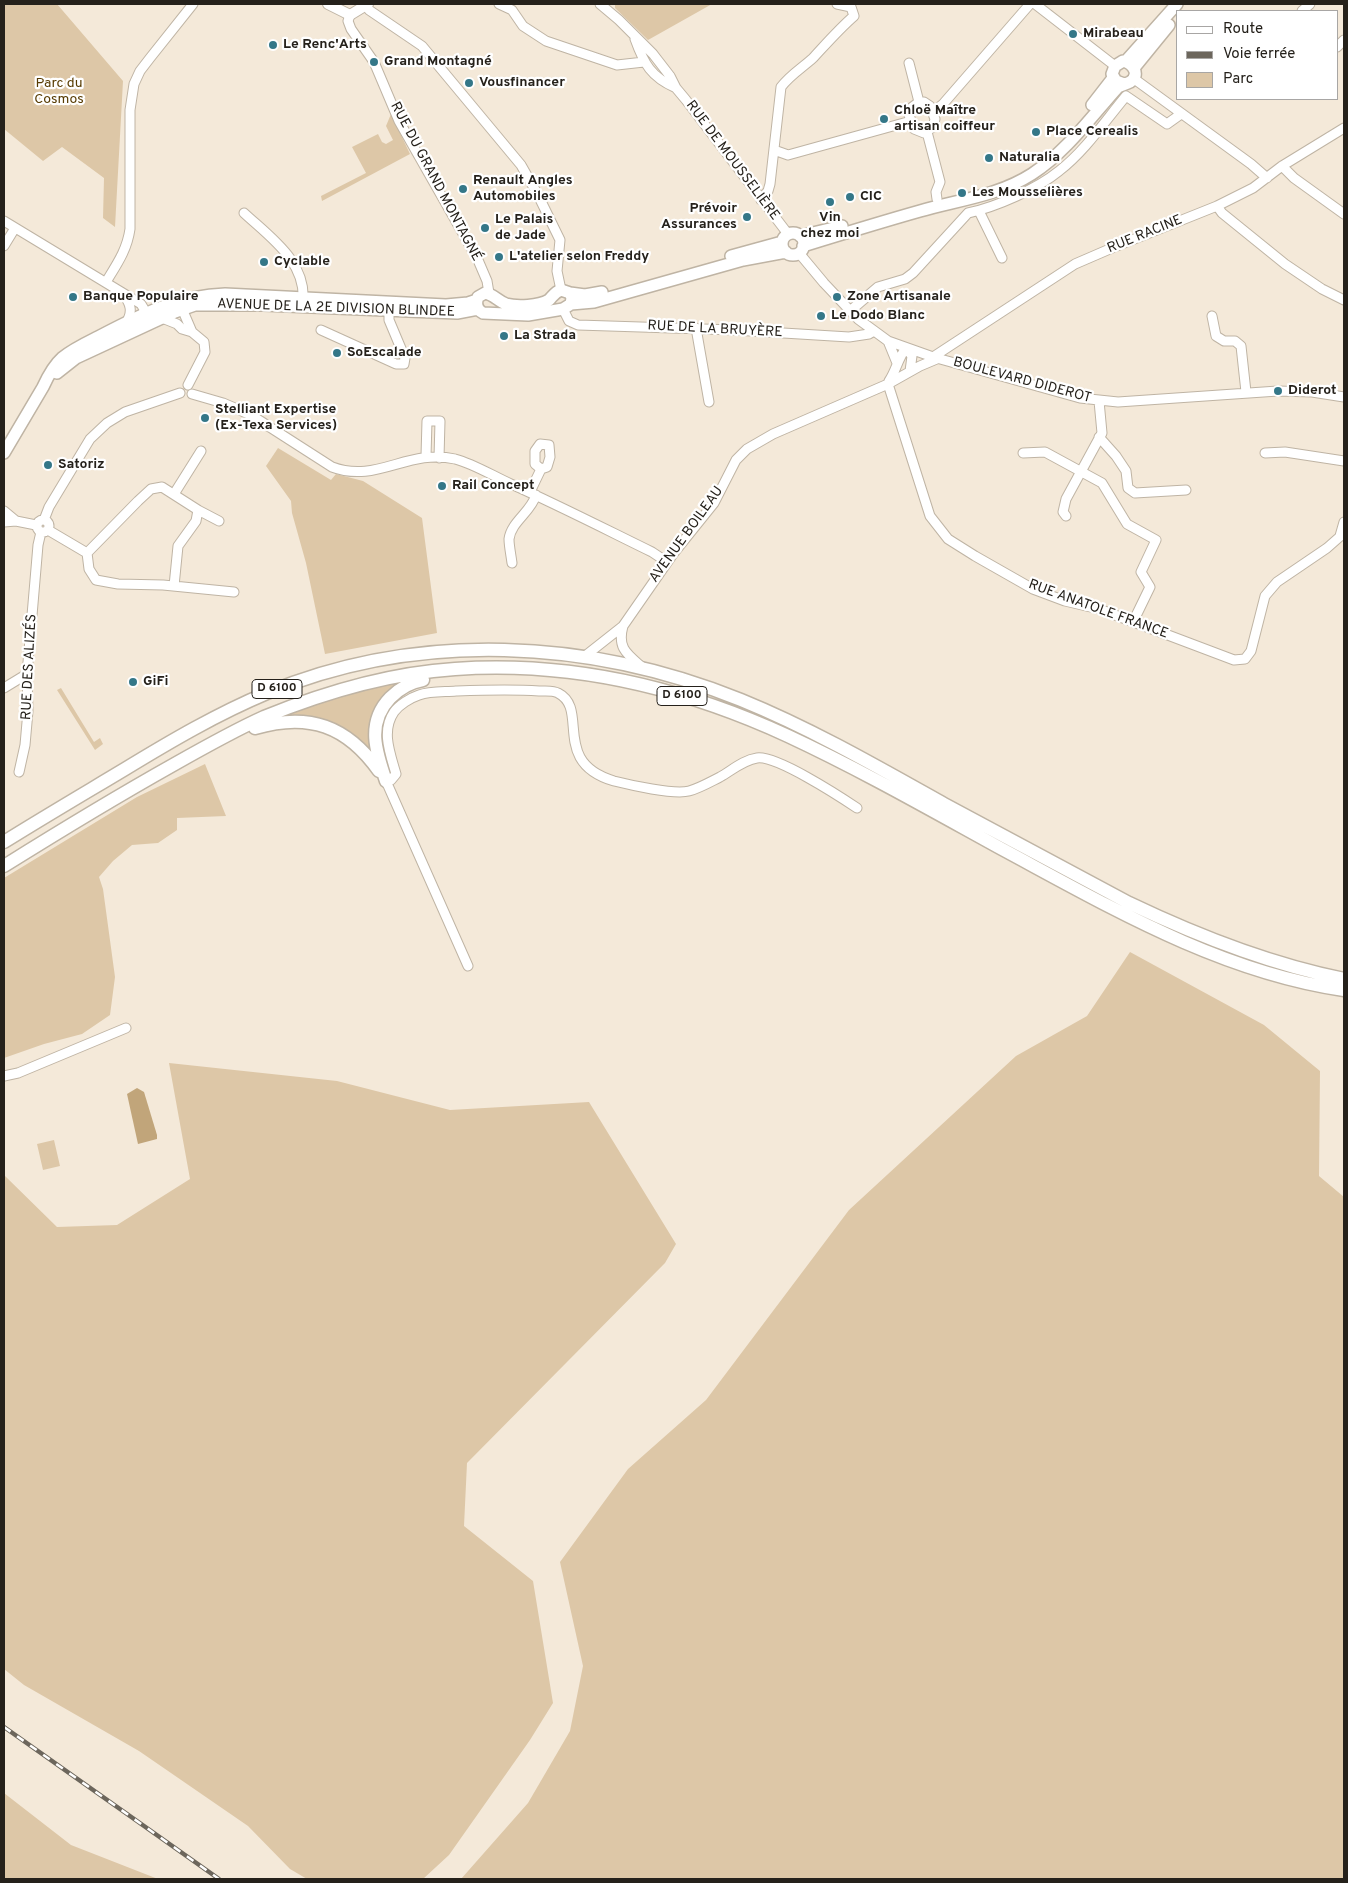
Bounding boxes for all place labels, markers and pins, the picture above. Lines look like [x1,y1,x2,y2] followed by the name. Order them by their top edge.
[1083,26,1144,42] place label: Mirabeau
[1067,28,1079,40] marker: Mirabeau
[283,37,367,53] place label: Le Renc'Arts
[267,39,279,51] marker: Le Renc'Arts
[384,54,492,70] place label: Grand Montagné
[368,56,380,68] marker: Grand Montagné
[479,75,565,91] place label: Vousfinancer
[463,77,475,89] marker: Vousfinancer
[894,103,995,136] place label: Chloë Maître artisan coiffeur
[878,113,890,125] marker: Chloë Maître artisan coiffeur
[1046,124,1138,140] place label: Place Cerealis
[1030,126,1042,138] marker: Place Cerealis
[999,150,1060,166] place label: Naturalia
[983,152,995,164] marker: Naturalia
[473,173,573,206] place label: Renault Angles Automobiles
[457,183,469,195] marker: Renault Angles Automobiles
[972,185,1083,201] place label: Les Mousselières
[956,187,968,199] marker: Les Mousselières
[860,189,882,205] place label: CIC
[844,191,856,203] marker: CIC
[824,196,836,208] marker: Vin chez moi
[661,201,737,233] place label: Prévoir Assurances
[801,210,859,242] place label: Vin chez moi
[741,211,753,223] marker: Prévoir Assurances
[495,212,553,244] place label: Le Palais de Jade
[479,222,491,234] marker: Le Palais de Jade
[509,249,649,265] place label: L'atelier selon Freddy
[493,251,505,263] marker: L'atelier selon Freddy
[274,254,330,270] place label: Cyclable
[258,256,270,268] marker: Cyclable
[83,289,199,305] place label: Banque Populaire
[847,289,951,305] place label: Zone Artisanale
[67,291,79,303] marker: Banque Populaire
[831,291,843,303] marker: Zone Artisanale
[831,308,925,324] place label: Le Dodo Blanc
[815,310,827,322] marker: Le Dodo Blanc
[514,328,576,344] place label: La Strada
[498,330,510,342] marker: La Strada
[347,345,422,361] place label: SoEscalade
[331,347,343,359] marker: SoEscalade
[1288,383,1337,399] place label: Diderot
[1272,385,1284,397] marker: Diderot
[215,402,337,434] place label: Stelliant Expertise (Ex-Texa Services)
[199,412,211,424] marker: Stelliant Expertise (Ex-Texa Services)
[58,457,105,473] place label: Satoriz
[42,459,54,471] marker: Satoriz
[452,478,535,494] place label: Rail Concept
[436,480,448,492] marker: Rail Concept
[143,674,169,690] place label: GiFi
[127,676,139,688] marker: GiFi

